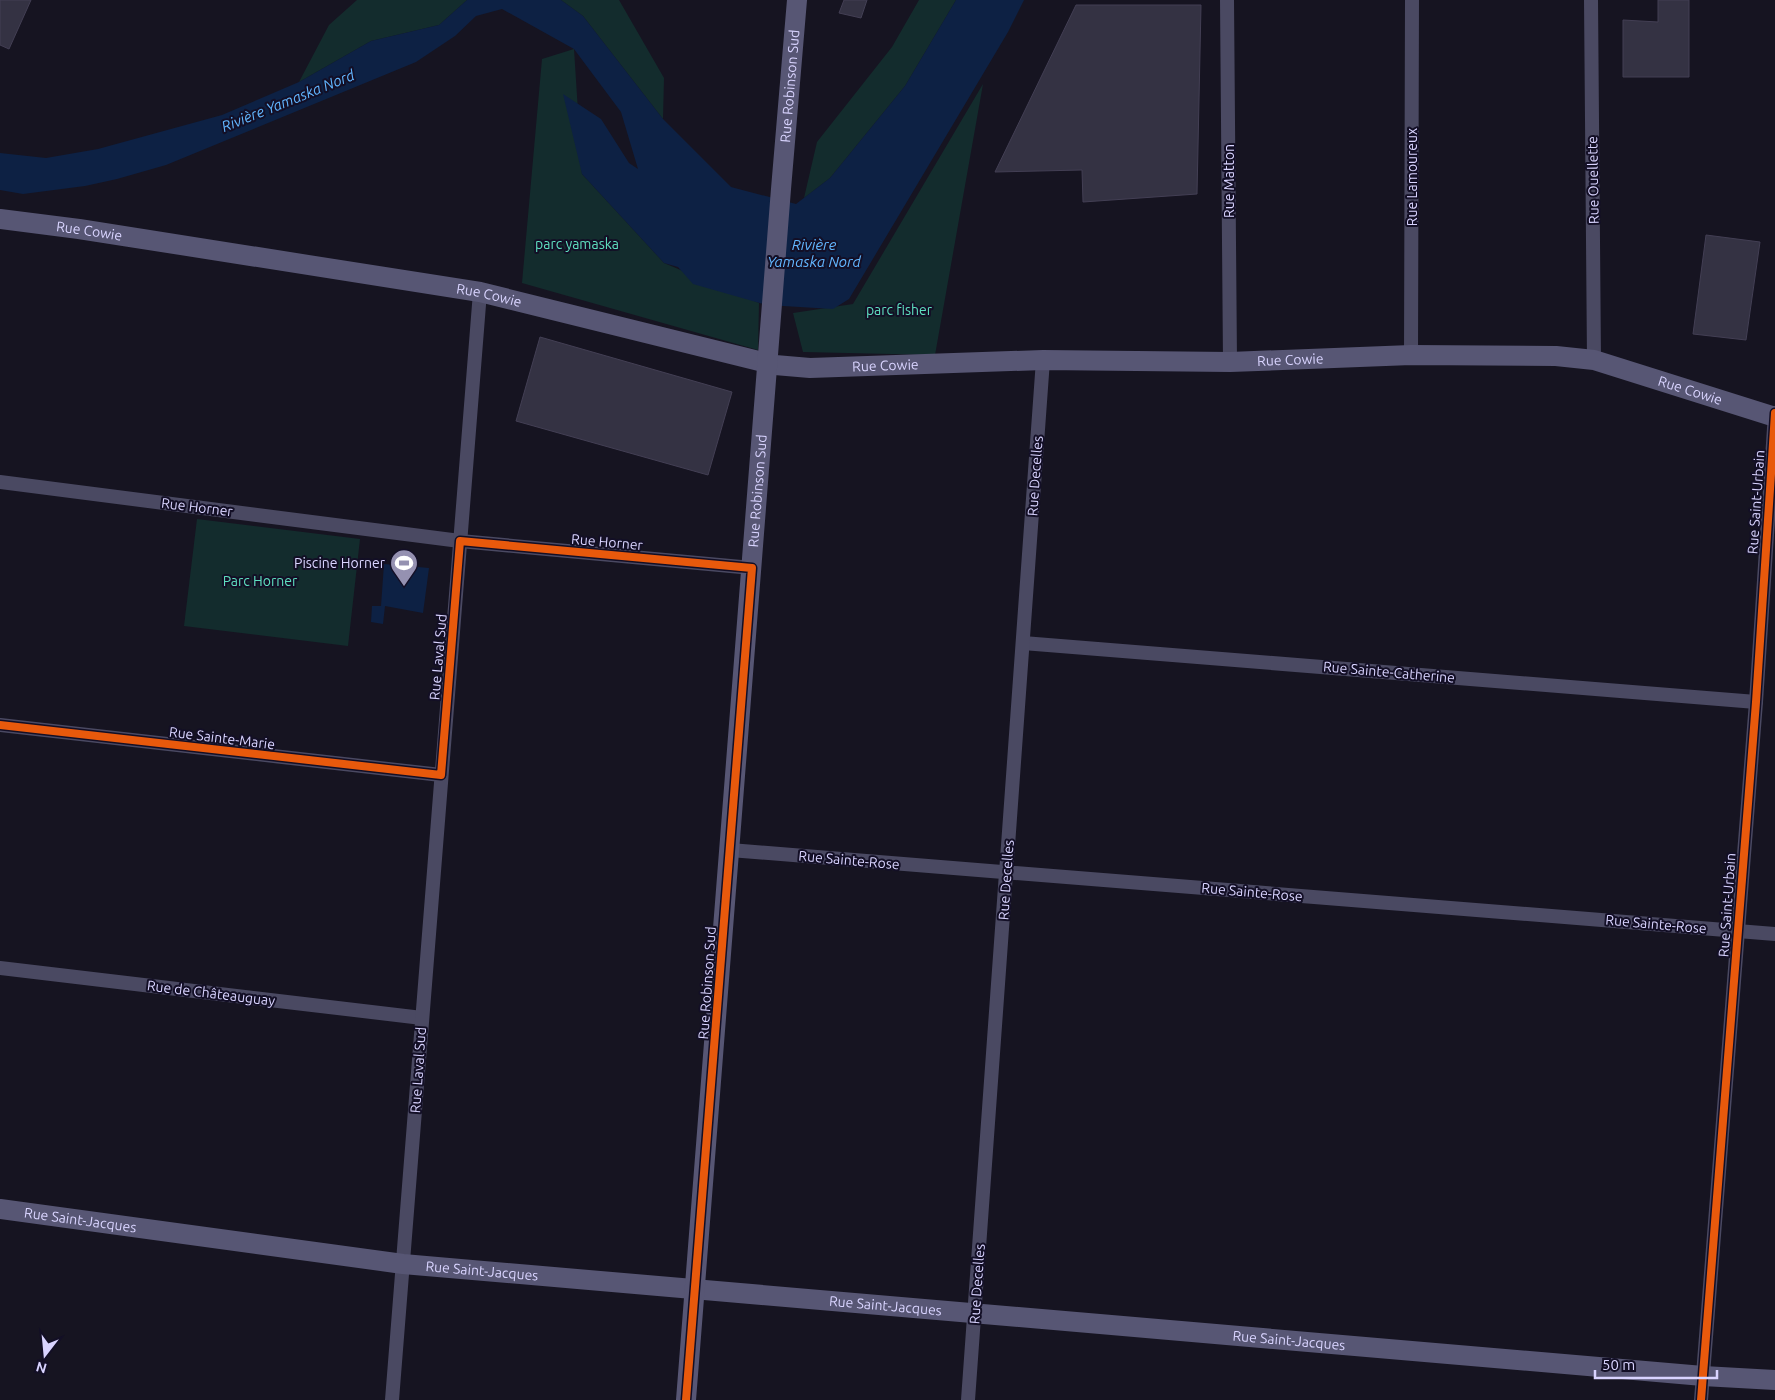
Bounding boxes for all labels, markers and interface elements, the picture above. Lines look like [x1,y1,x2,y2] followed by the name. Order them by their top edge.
[777,29,802,143] street label: Rue Robinson Sud
[219,66,357,135] water label: Rivière Yamaska Nord
[1404,128,1420,226] street label: Rue Lamoureux
[1584,136,1602,224] street label: Rue Ouellette
[1221,144,1237,218] street label: Rue Matton
[55,218,123,244] street label: Rue Cowie
[535,236,619,252] park label: parc yamaska
[767,236,862,270] water label: Rivière Yamaska Nord
[455,280,523,310] street label: Rue Cowie
[866,302,933,318] park label: parc fisher
[1257,350,1324,369] street label: Rue Cowie
[852,356,919,375] street label: Rue Cowie
[1656,373,1724,408] street label: Rue Cowie
[745,434,770,548] street label: Rue Robinson Sud
[1024,435,1046,517] street label: Rue Decelles
[1744,449,1768,555] street label: Rue Saint-Urbain
[160,495,234,519] street label: Rue Horner
[570,531,644,553] street label: Rue Horner
[389,548,419,587] sports icon: Piscine Horner
[294,555,386,571] place label: Piscine Horner
[223,573,298,589] park label: Parc Horner
[426,613,450,701] street label: Rue Laval Sud
[1322,658,1456,686] street label: Rue Sainte-Catherine
[168,724,276,752] street label: Rue Sainte-Marie
[995,839,1017,921] street label: Rue Decelles
[798,848,900,872] street label: Rue Sainte-Rose
[1715,852,1739,958] street label: Rue Saint-Urbain
[1201,880,1303,904] street label: Rue Sainte-Rose
[1605,912,1707,936] street label: Rue Sainte-Rose
[695,926,719,1040] street label: Rue Robinson Sud
[146,977,276,1009] street label: Rue de Châteauguay
[407,1026,429,1114] street label: Rue Laval Sud
[23,1204,137,1236] street label: Rue Saint-Jacques
[966,1243,988,1325] street label: Rue Decelles
[425,1258,539,1284] street label: Rue Saint-Jacques
[828,1293,943,1318] street label: Rue Saint-Jacques
[1232,1328,1346,1353] street label: Rue Saint-Jacques
[20,1330,70,1380] north arrow
[1595,1348,1718,1380] scale bar
[1602,1356,1635,1373] text: 50 m
[34,1358,49,1377] text: N

